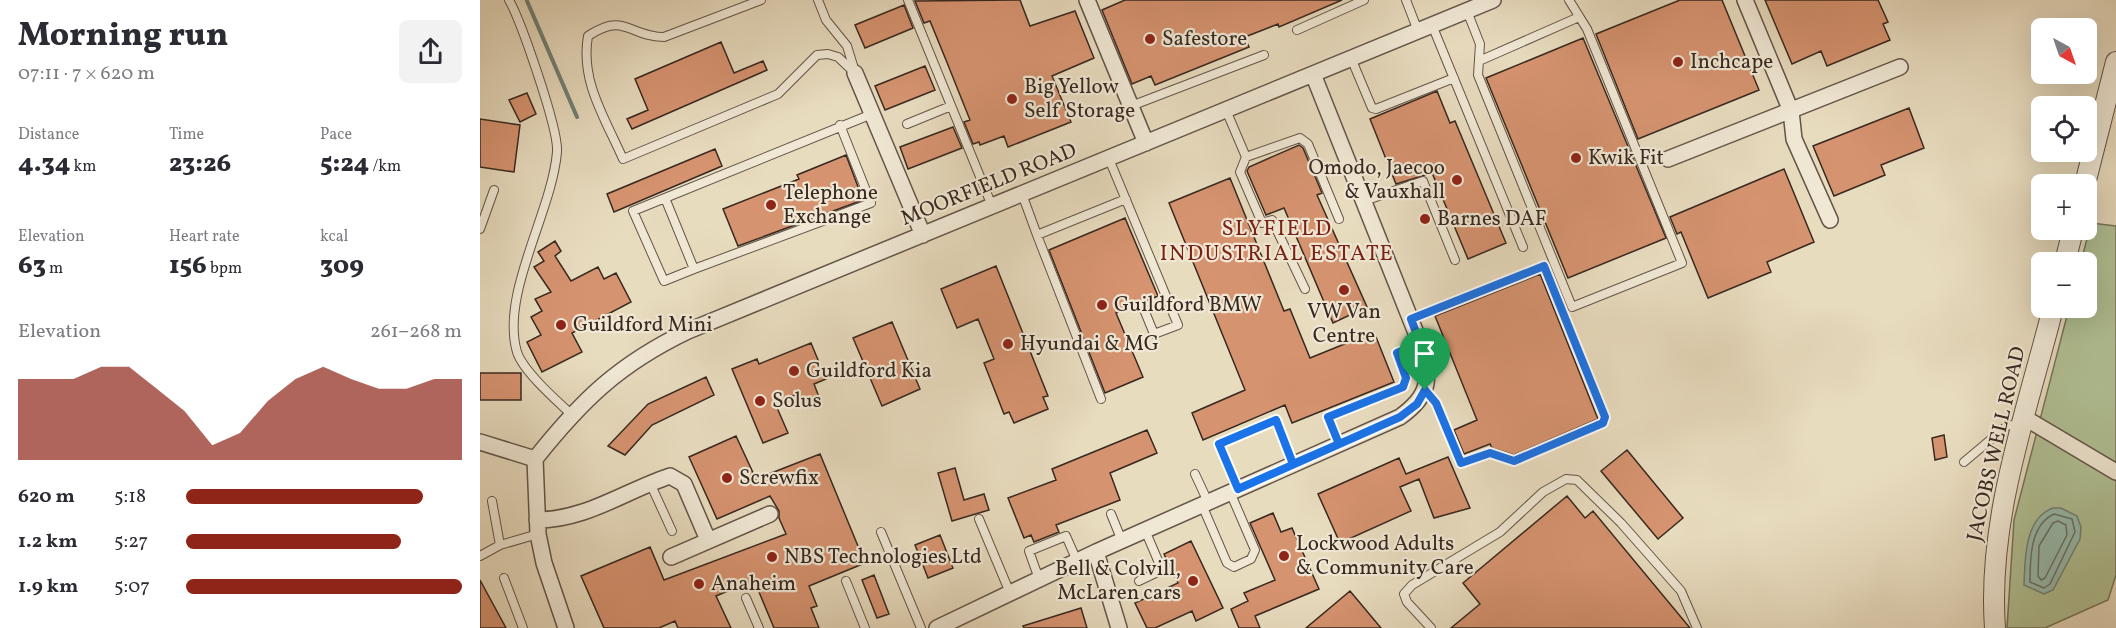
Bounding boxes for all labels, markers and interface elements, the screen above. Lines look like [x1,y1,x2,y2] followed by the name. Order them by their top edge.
[18,14,228,60] text: Morning run
[2031,18,2097,84] north arrow
[2031,18,2097,318] map controls
[399,20,462,83] button: share
[1162,25,1247,54] place label: Safestore
[1143,32,1157,46] marker: Safestore
[1690,48,1773,77] place label: Inchcape
[1671,55,1685,69] marker: Inchcape
[18,60,155,88] text: 07:11 · 7 × 620 m
[1024,73,1135,126] place label: Big Yellow Self Storage
[1005,92,1019,106] marker: Big Yellow Self Storage
[2031,96,2097,162] button: locate
[18,124,79,146] text: Distance
[169,124,204,146] text: Time
[320,124,352,146] text: Pace
[897,137,1081,233] street label: MOORFIELD ROAD
[1588,144,1664,173] place label: Kwik Fit
[18,146,70,182] text: 4.34
[169,146,231,182] text: 23:26
[320,146,369,182] text: 5:24
[1569,151,1583,165] marker: Kwik Fit
[1308,154,1445,207] place label: Omodo, Jaecoo & Vauxhall
[70,156,96,178] text: km
[369,156,401,178] text: /km
[1450,173,1464,187] marker: Omodo, Jaecoo & Vauxhall
[2031,174,2097,240] button: +
[783,179,878,232] place label: Telephone Exchange
[764,198,778,212] marker: Telephone Exchange
[1437,205,1547,234] place label: Barnes DAF
[1418,212,1432,226] marker: Barnes DAF
[1160,214,1394,270] district label: SLYFIELD INDUSTRIAL ESTATE
[18,226,85,248] text: Elevation
[169,226,240,248] text: Heart rate
[320,226,348,248] text: kcal
[18,248,46,284] text: 63
[169,248,207,284] text: 156
[320,248,364,284] text: 309
[2031,252,2097,318] button: −
[46,258,63,280] text: m
[207,258,242,280] text: bpm
[1337,283,1351,297] marker: VW Van Centre
[1114,291,1262,320] place label: Guildford BMW
[1095,298,1109,312] marker: Guildford BMW
[1307,298,1381,351] place label: VW Van Centre
[573,311,713,340] place label: Guildford Mini
[18,318,101,346] text: Elevation
[370,318,462,346] text: 261–268 m
[554,318,568,332] marker: Guildford Mini
[1399,328,1450,390] pin
[1020,330,1159,359] place label: Hyundai & MG
[1001,337,1015,351] marker: Hyundai & MG
[1408,337,1441,370] icon: arrive
[1960,344,2034,544] street label: JACOBS WELL ROAD
[806,357,932,386] place label: Guildford Kia
[787,364,801,378] marker: Guildford Kia
[772,387,822,416] place label: Solus
[753,394,767,408] marker: Solus
[739,464,819,493] place label: Screwfix
[720,471,734,485] marker: Screwfix
[18,483,75,511] text: 620 m
[114,483,146,511] text: 5:18
[18,528,78,556] text: 1.2 km
[114,528,148,556] text: 5:27
[1296,530,1474,583] place label: Lockwood Adults & Community Care
[784,543,982,572] place label: NBS Technologies Ltd
[1277,549,1291,563] marker: Lockwood Adults & Community Care
[765,550,779,564] marker: NBS Technologies Ltd
[1055,555,1181,608] place label: Bell & Colvill, McLaren cars
[711,570,796,599] place label: Anaheim
[18,573,78,601] text: 1.9 km
[114,573,150,601] text: 5:07
[1186,574,1200,588] marker: Bell & Colvill, McLaren cars
[692,577,706,591] marker: Anaheim

